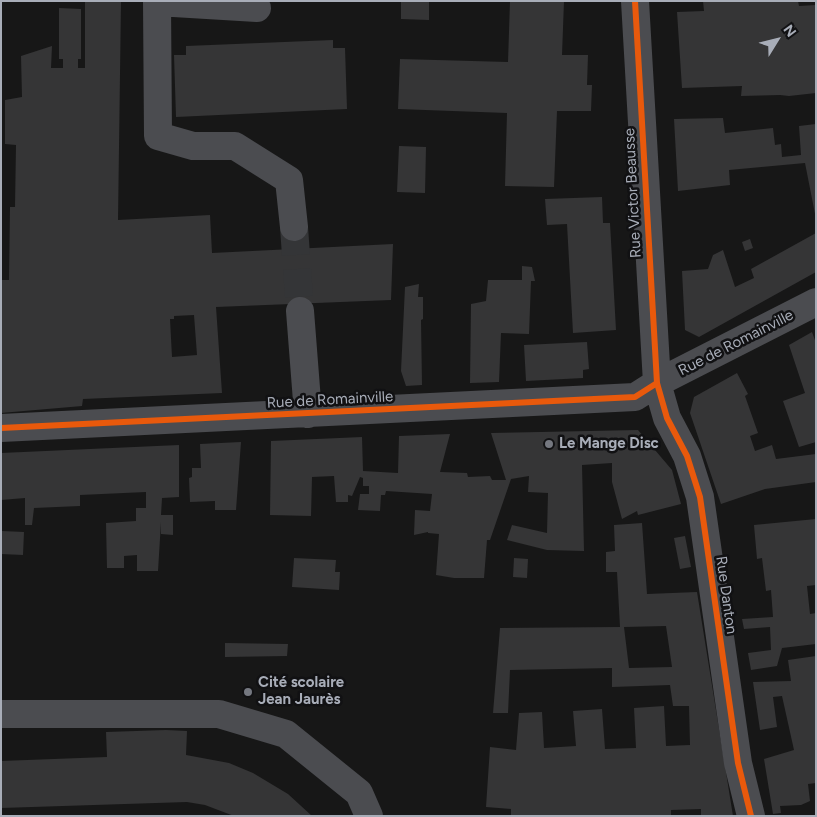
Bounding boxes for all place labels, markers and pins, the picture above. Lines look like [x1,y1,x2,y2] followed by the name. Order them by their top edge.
[559,435,659,453] place label: Le Mange Disc
[543,438,555,450] marker: Le Mange Disc
[258,674,344,709] place label: Cité scolaire Jean Jaurès
[242,686,254,698] marker: Cité scolaire Jean Jaurès

